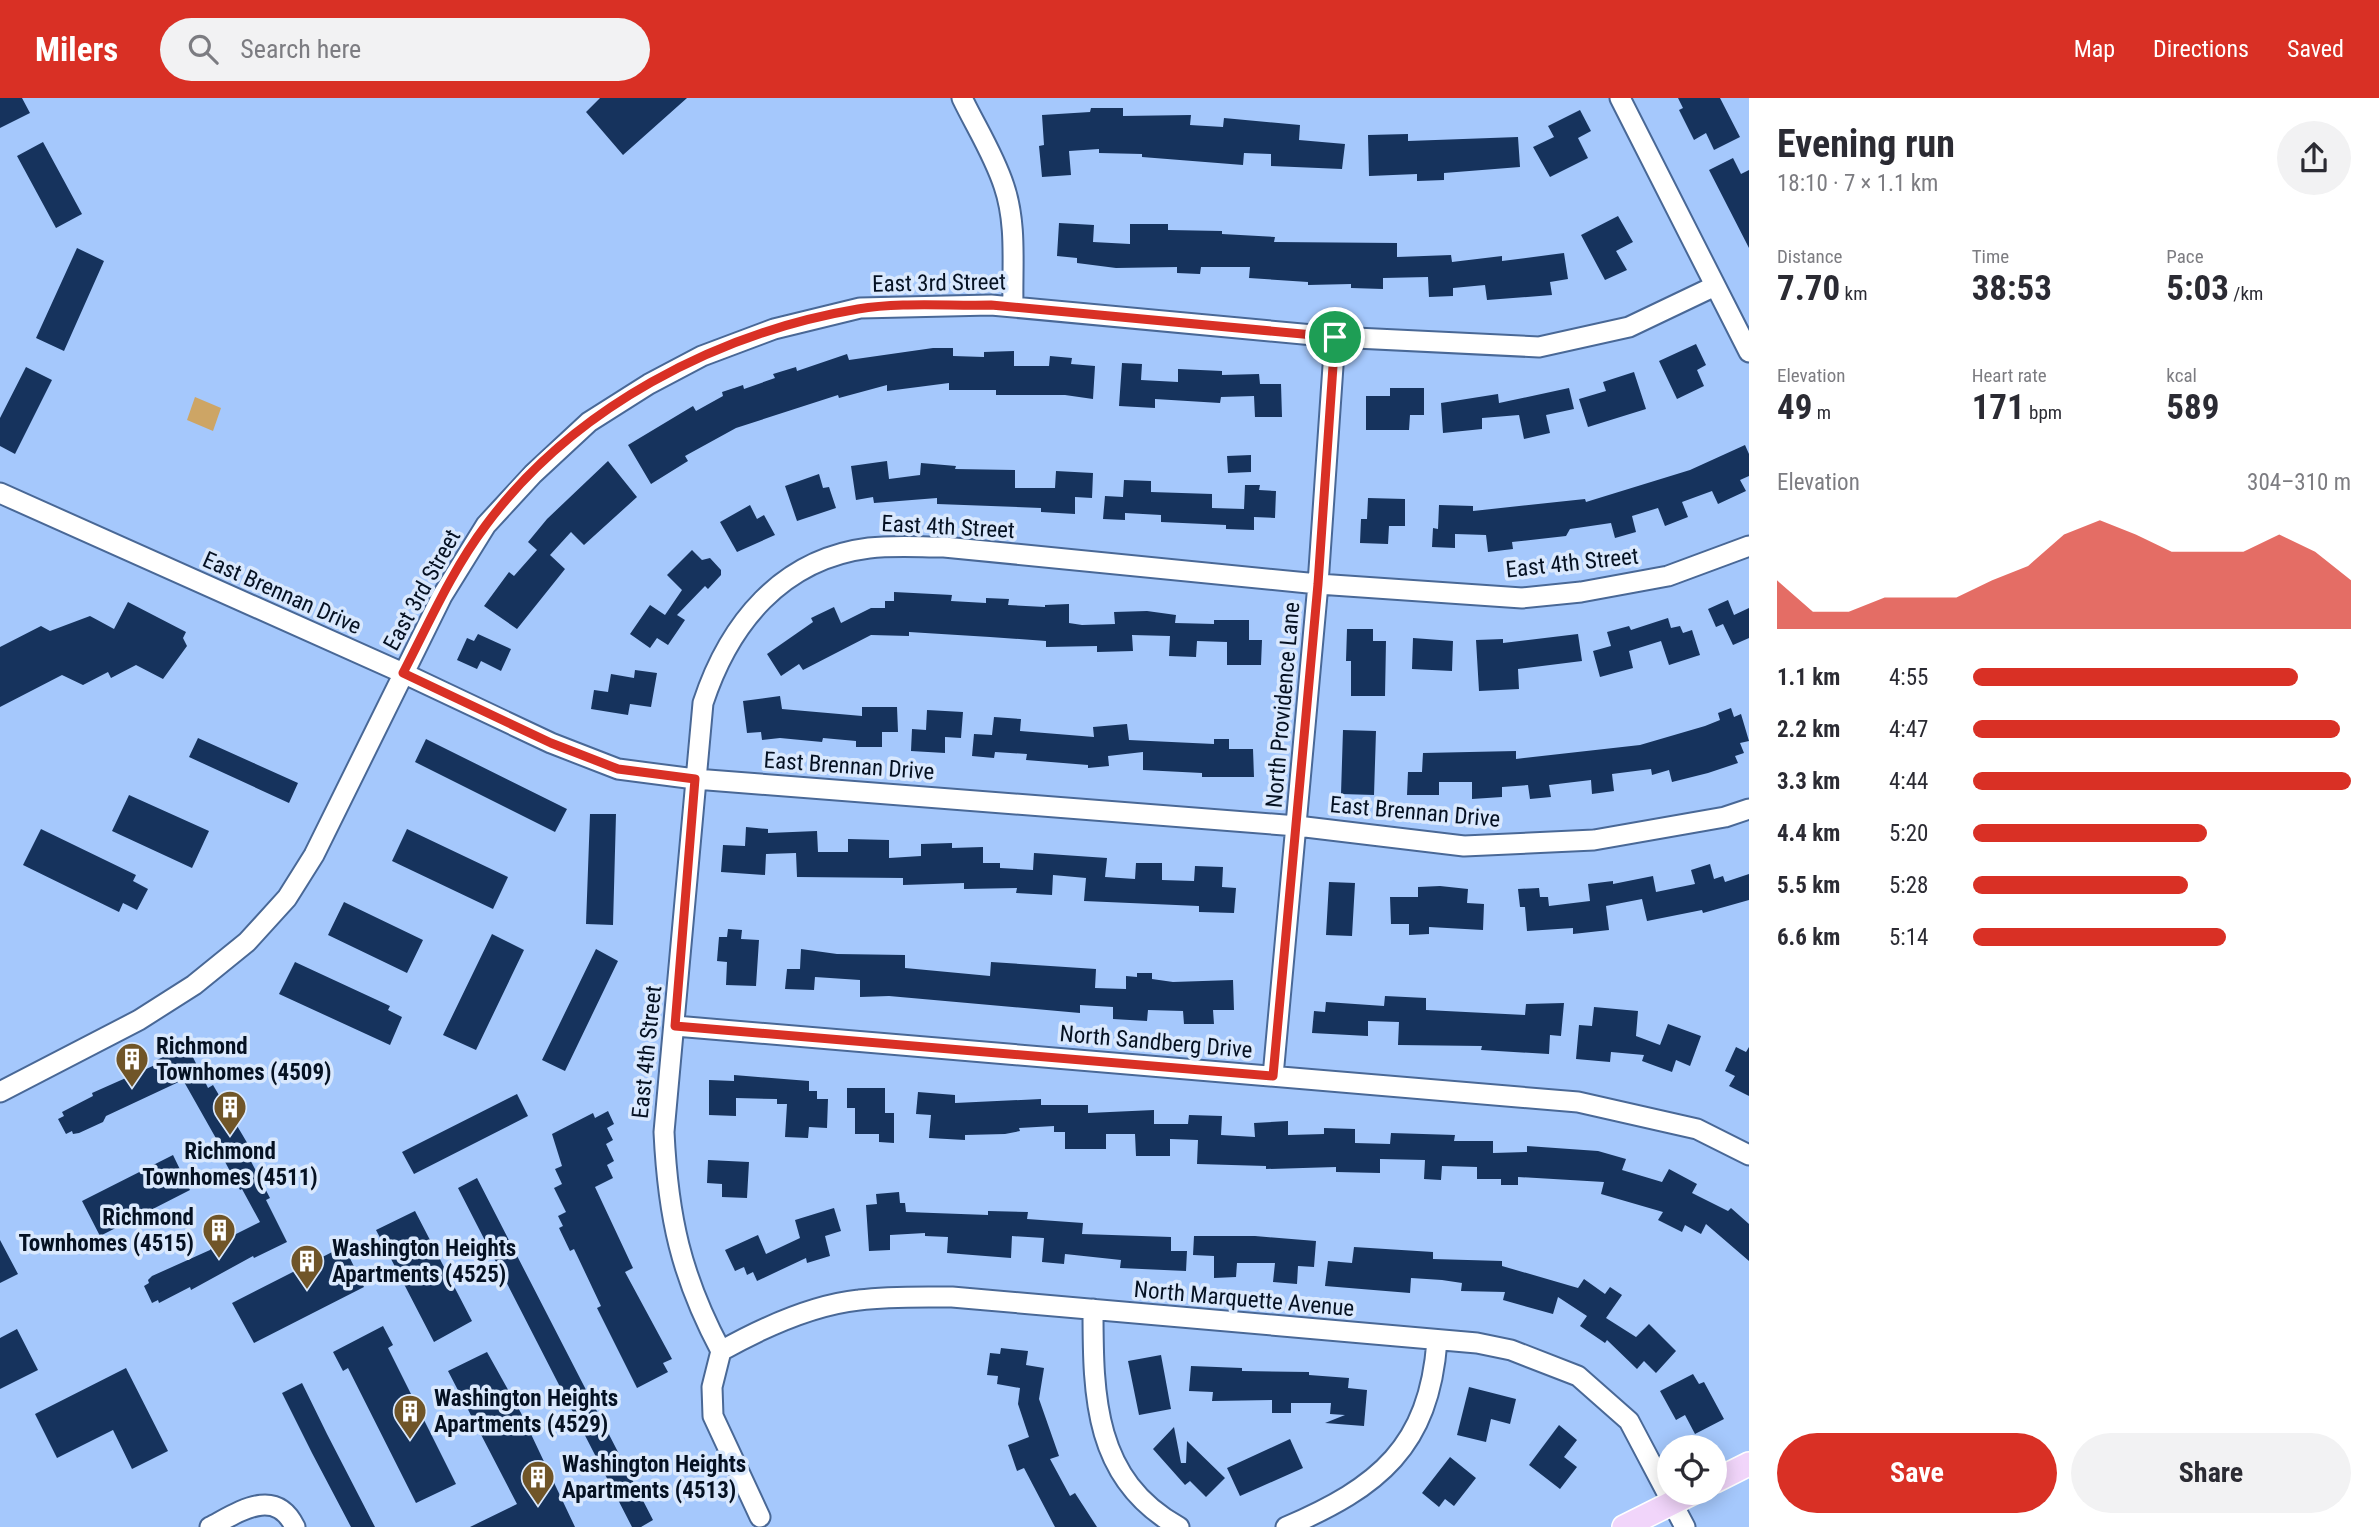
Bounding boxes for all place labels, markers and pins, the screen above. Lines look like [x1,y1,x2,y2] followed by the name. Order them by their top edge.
[1305,307,1365,367] pin
[156,1033,331,1086] place label: Richmond Townhomes (4509)
[113,1040,151,1089] building icon: Richmond Townhomes (4509)
[211,1088,249,1137] building icon: Richmond Townhomes (4511)
[142,1138,318,1191] place label: Richmond Townhomes (4511)
[19,1204,194,1257] place label: Richmond Townhomes (4515)
[200,1211,238,1260] building icon: Richmond Townhomes (4515)
[332,1235,516,1288] place label: Washington Heights Apartments (4525)
[288,1242,326,1291] building icon: Washington Heights Apartments (4525)
[434,1385,618,1438] place label: Washington Heights Apartments (4529)
[391,1392,429,1441] building icon: Washington Heights Apartments (4529)
[562,1451,746,1504] place label: Washington Heights Apartments (4513)
[519,1458,557,1507] building icon: Washington Heights Apartments (4513)

